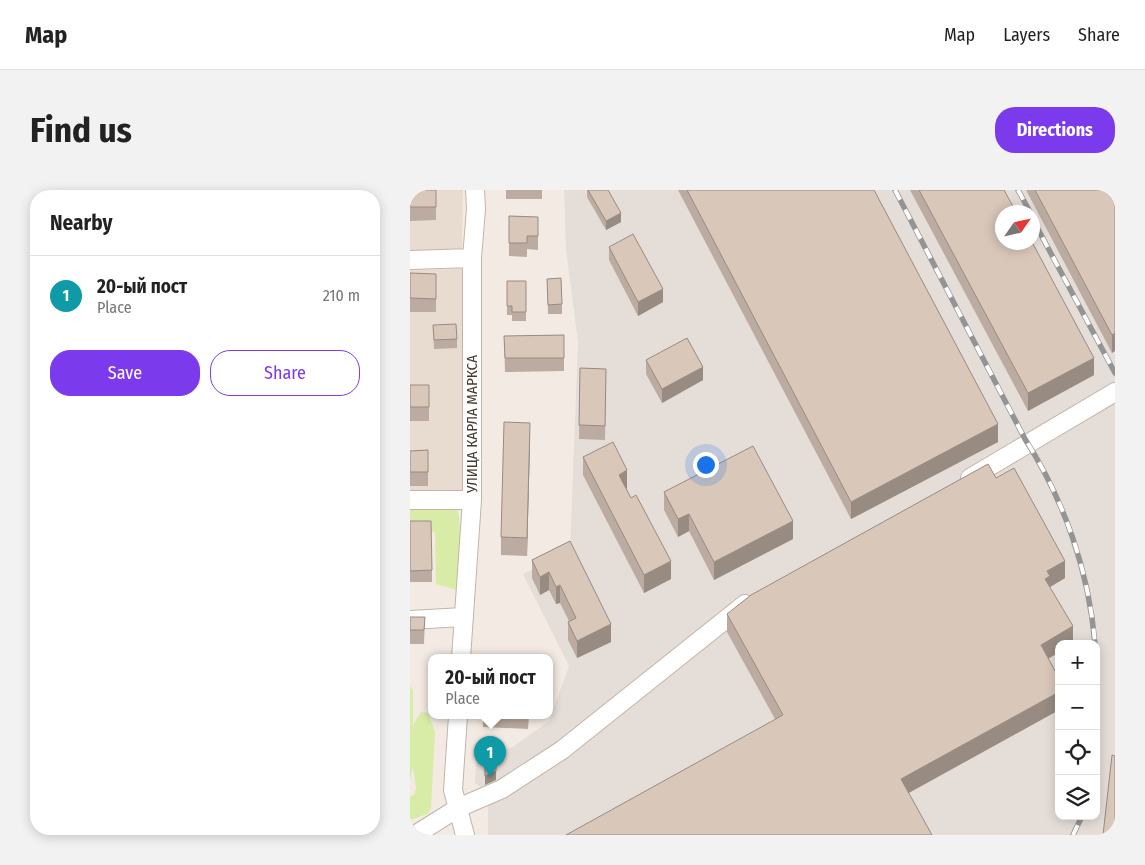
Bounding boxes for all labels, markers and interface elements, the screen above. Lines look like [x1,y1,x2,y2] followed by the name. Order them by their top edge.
[25,21,67,49] text: Map
[944,24,975,46] text: Map
[1003,24,1050,46] text: Layers
[1078,24,1120,46] text: Share
[995,107,1115,153] button: Directions
[30,109,132,151] text: Find us
[995,205,1040,250] north arrow
[50,210,112,236] text: Nearby
[97,275,187,298] text: 20-ый пост
[63,286,69,305] text: 1
[323,286,360,305] text: 210 m
[97,298,132,317] text: Place
[50,350,200,396] button: Save
[210,350,360,396] button: Share
[463,355,481,494] street label: УЛИЦА КАРЛА МАРКСА
[693,452,719,478] your location
[1055,640,1100,820] map controls
[1055,640,1100,685] button: +
[428,654,553,719] popup
[445,666,536,689] text: 20-ый пост
[1055,685,1100,730] button: −
[445,689,480,708] text: Place
[1055,730,1100,775] button: locate
[474,736,506,777] pin: 1
[1055,775,1100,820] button: layers

